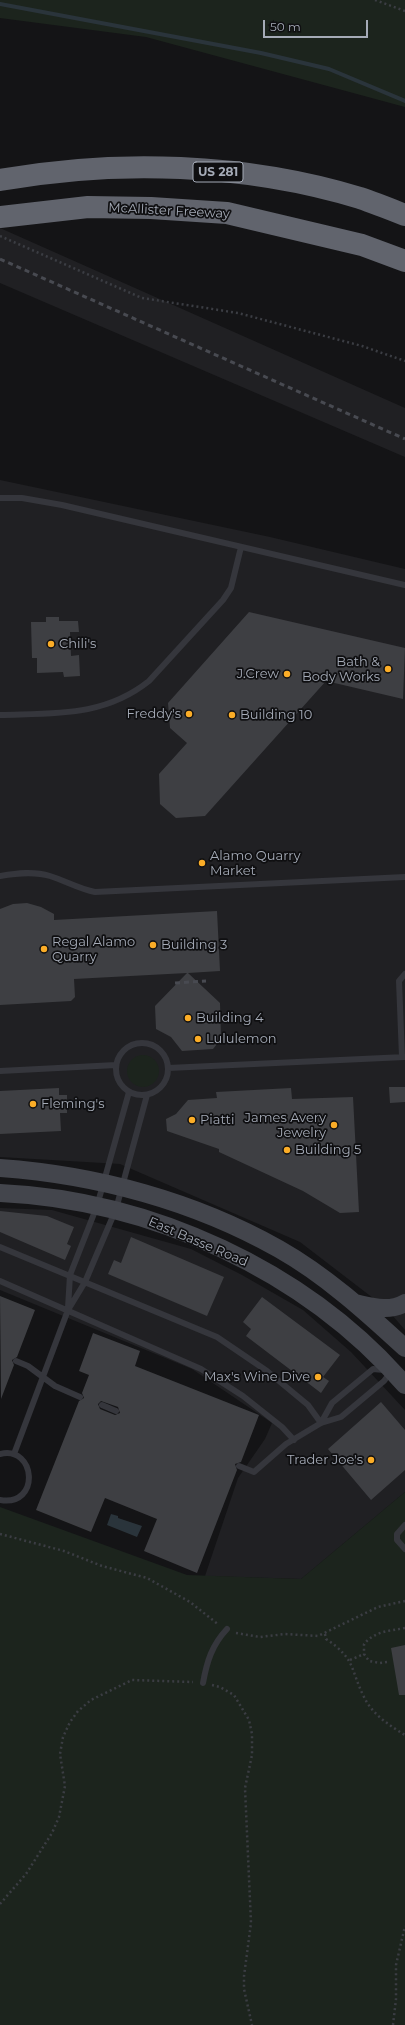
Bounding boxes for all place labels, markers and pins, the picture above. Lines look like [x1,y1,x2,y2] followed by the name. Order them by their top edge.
[59,636,96,652] place label: Chili's
[46,639,56,649] marker: Chili's
[302,654,380,685] place label: Bath & Body Works
[383,664,393,674] marker: Bath & Body Works
[237,666,279,682] place label: J.Crew
[282,669,292,679] marker: J.Crew
[126,706,181,722] place label: Freddy's
[240,707,312,723] place label: Building 10
[184,709,194,719] marker: Freddy's
[227,710,237,720] marker: Building 10
[210,848,300,879] place label: Alamo Quarry Market
[197,858,207,868] marker: Alamo Quarry Market
[52,934,135,965] place label: Regal Alamo Quarry
[161,937,227,953] place label: Building 3
[148,940,158,950] marker: Building 3
[39,944,49,954] marker: Regal Alamo Quarry
[196,1010,264,1026] place label: Building 4
[183,1013,193,1023] marker: Building 4
[206,1031,277,1047] place label: Lululemon
[193,1034,203,1044] marker: Lululemon
[41,1096,105,1112] place label: Fleming's
[28,1099,38,1109] marker: Fleming's
[245,1110,326,1141] place label: James Avery Jewelry
[200,1112,234,1128] place label: Piatti
[187,1115,197,1125] marker: Piatti
[329,1120,339,1130] marker: James Avery Jewelry
[295,1142,361,1158] place label: Building 5
[282,1145,292,1155] marker: Building 5
[204,1369,310,1385] place label: Max's Wine Dive
[313,1372,323,1382] marker: Max's Wine Dive
[287,1452,363,1468] place label: Trader Joe's
[366,1455,376,1465] marker: Trader Joe's

